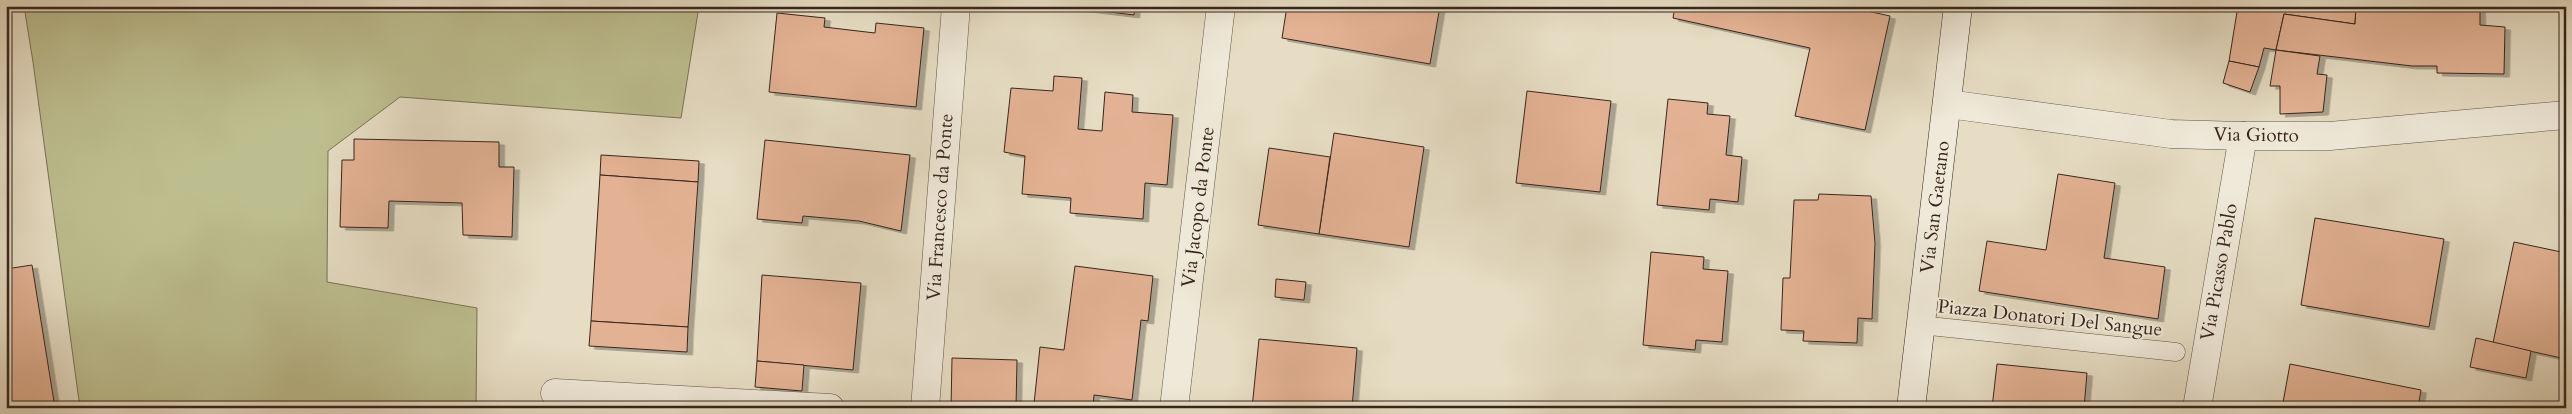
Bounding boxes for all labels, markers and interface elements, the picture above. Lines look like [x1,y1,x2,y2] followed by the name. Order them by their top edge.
[920,113,960,301] street label: Via Francesco da Ponte
[2213,121,2299,149] street label: Via Giotto
[1175,125,1221,289] street label: Via Jacopo da Ponte
[1914,139,1956,275] street label: Via San Gaetano
[2194,201,2244,343] street label: Via Picasso Pablo
[1936,293,2164,343] street label: Piazza Donatori Del Sangue

